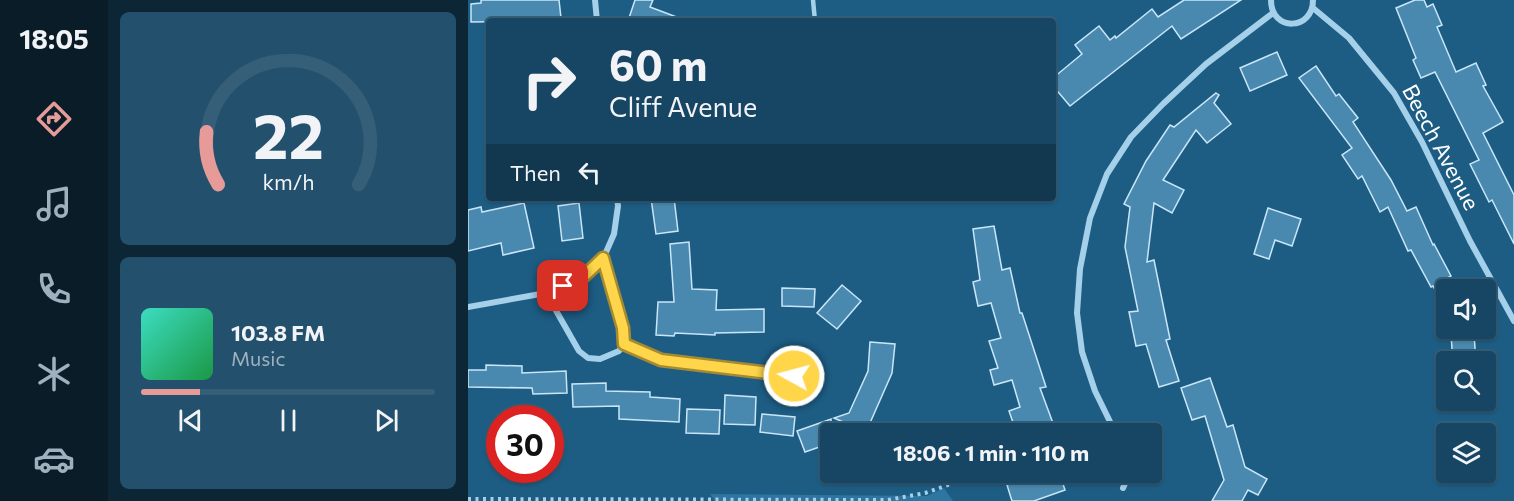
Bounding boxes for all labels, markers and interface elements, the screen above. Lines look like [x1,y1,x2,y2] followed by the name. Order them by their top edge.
[19,22,89,55] text: 18:05
[609,38,708,90] text: 60 m
[510,42,588,120] icon: right
[1397,79,1486,214] street label: Beech Avenue
[609,90,757,123] text: Cliff Avenue
[252,96,324,172] text: 22
[33,98,75,140] icon: directions
[573,156,606,189] icon: left
[510,159,561,186] text: Then
[262,169,314,195] text: km/h
[33,183,75,225] icon: music
[537,260,588,311] pin
[33,268,75,310] icon: phone
[546,269,579,302] icon: arrive
[1436,279,1496,483] map controls
[1436,279,1496,339] button: sound
[231,319,325,346] text: 103.8 FM
[762,344,826,408] position arrow
[231,346,285,370] text: Music
[1436,351,1496,411] button: search
[33,353,75,395] icon: climate
[174,404,207,437] icon: previous
[272,404,305,437] icon: pause
[370,404,403,437] icon: next
[486,405,564,483] speed limit sign: 30
[1436,423,1496,483] button: layers
[33,438,75,480] icon: car
[893,439,1089,466] text: 18:06 · 1 min · 110 m

